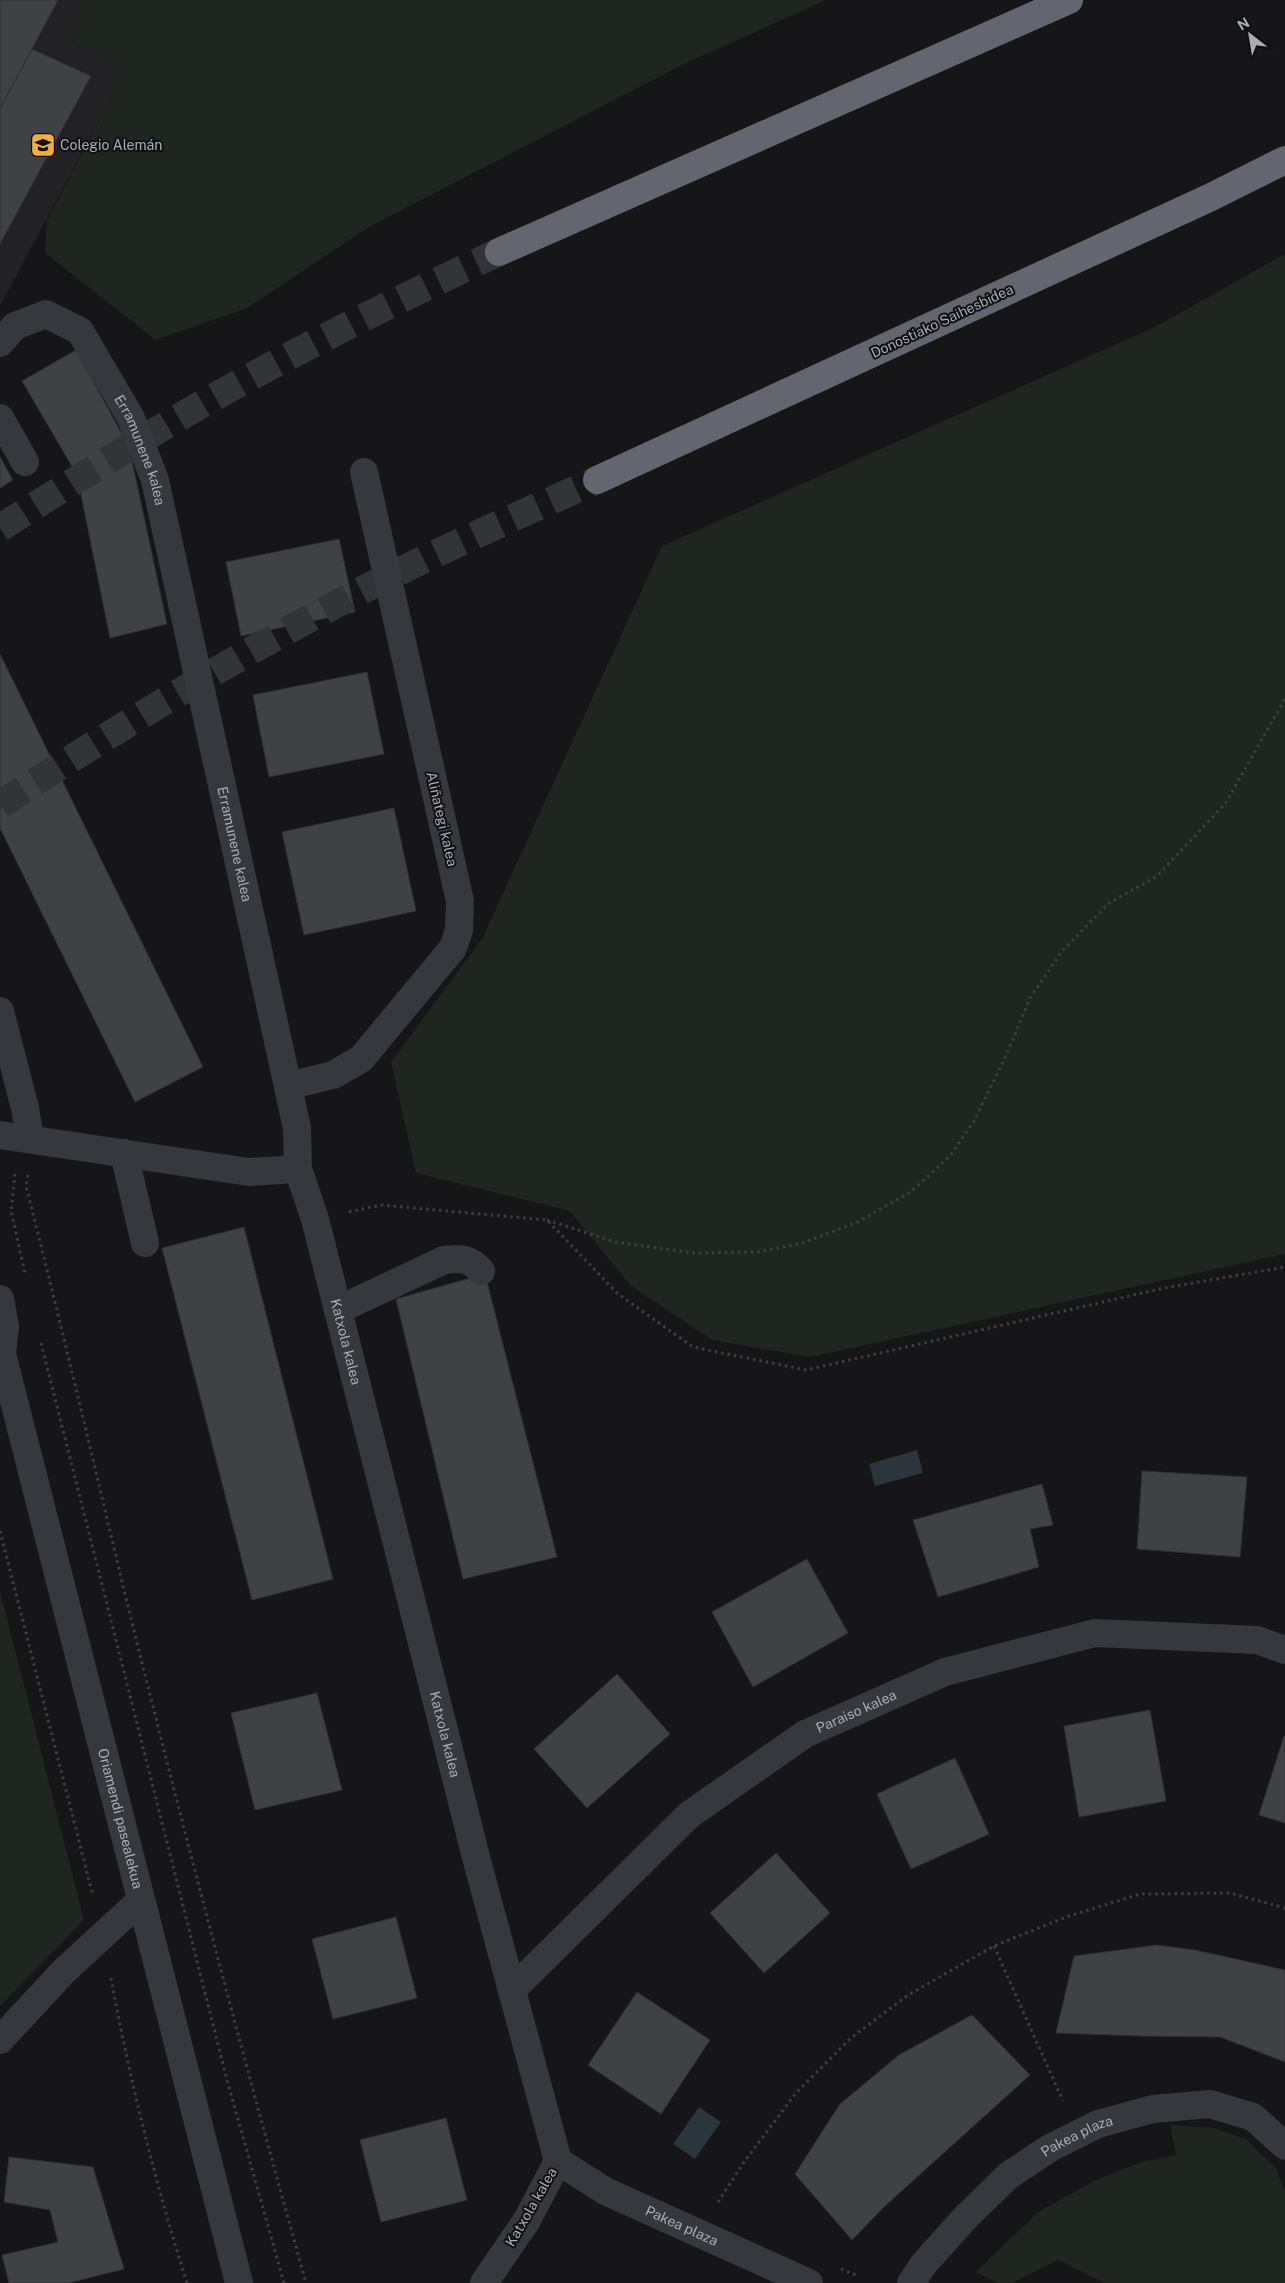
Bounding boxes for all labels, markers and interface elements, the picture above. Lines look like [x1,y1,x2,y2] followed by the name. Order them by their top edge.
[1225,10,1275,60] north arrow
[1234,14,1252,34] text: N
[30,132,56,158] school or university icon: Colegio Alemán
[60,137,162,153] place label: Colegio Alemán
[868,281,1016,361] street label: Donostiako Saihesbidea
[111,392,168,507] street label: Erramunene kalea
[423,770,461,868] street label: Aliñategi kalea
[214,785,255,903] street label: Erramunene kalea
[327,1297,365,1386] street label: Katxola kalea
[814,1687,899,1736] street label: Paraiso kalea
[427,1690,464,1779] street label: Katxola kalea
[95,1747,146,1890] street label: Oriamendi pasealekua
[1038,2112,1115,2160] street label: Pakea plaza
[502,2165,560,2249] street label: Katxola kalea
[643,2202,721,2249] street label: Pakea plaza

